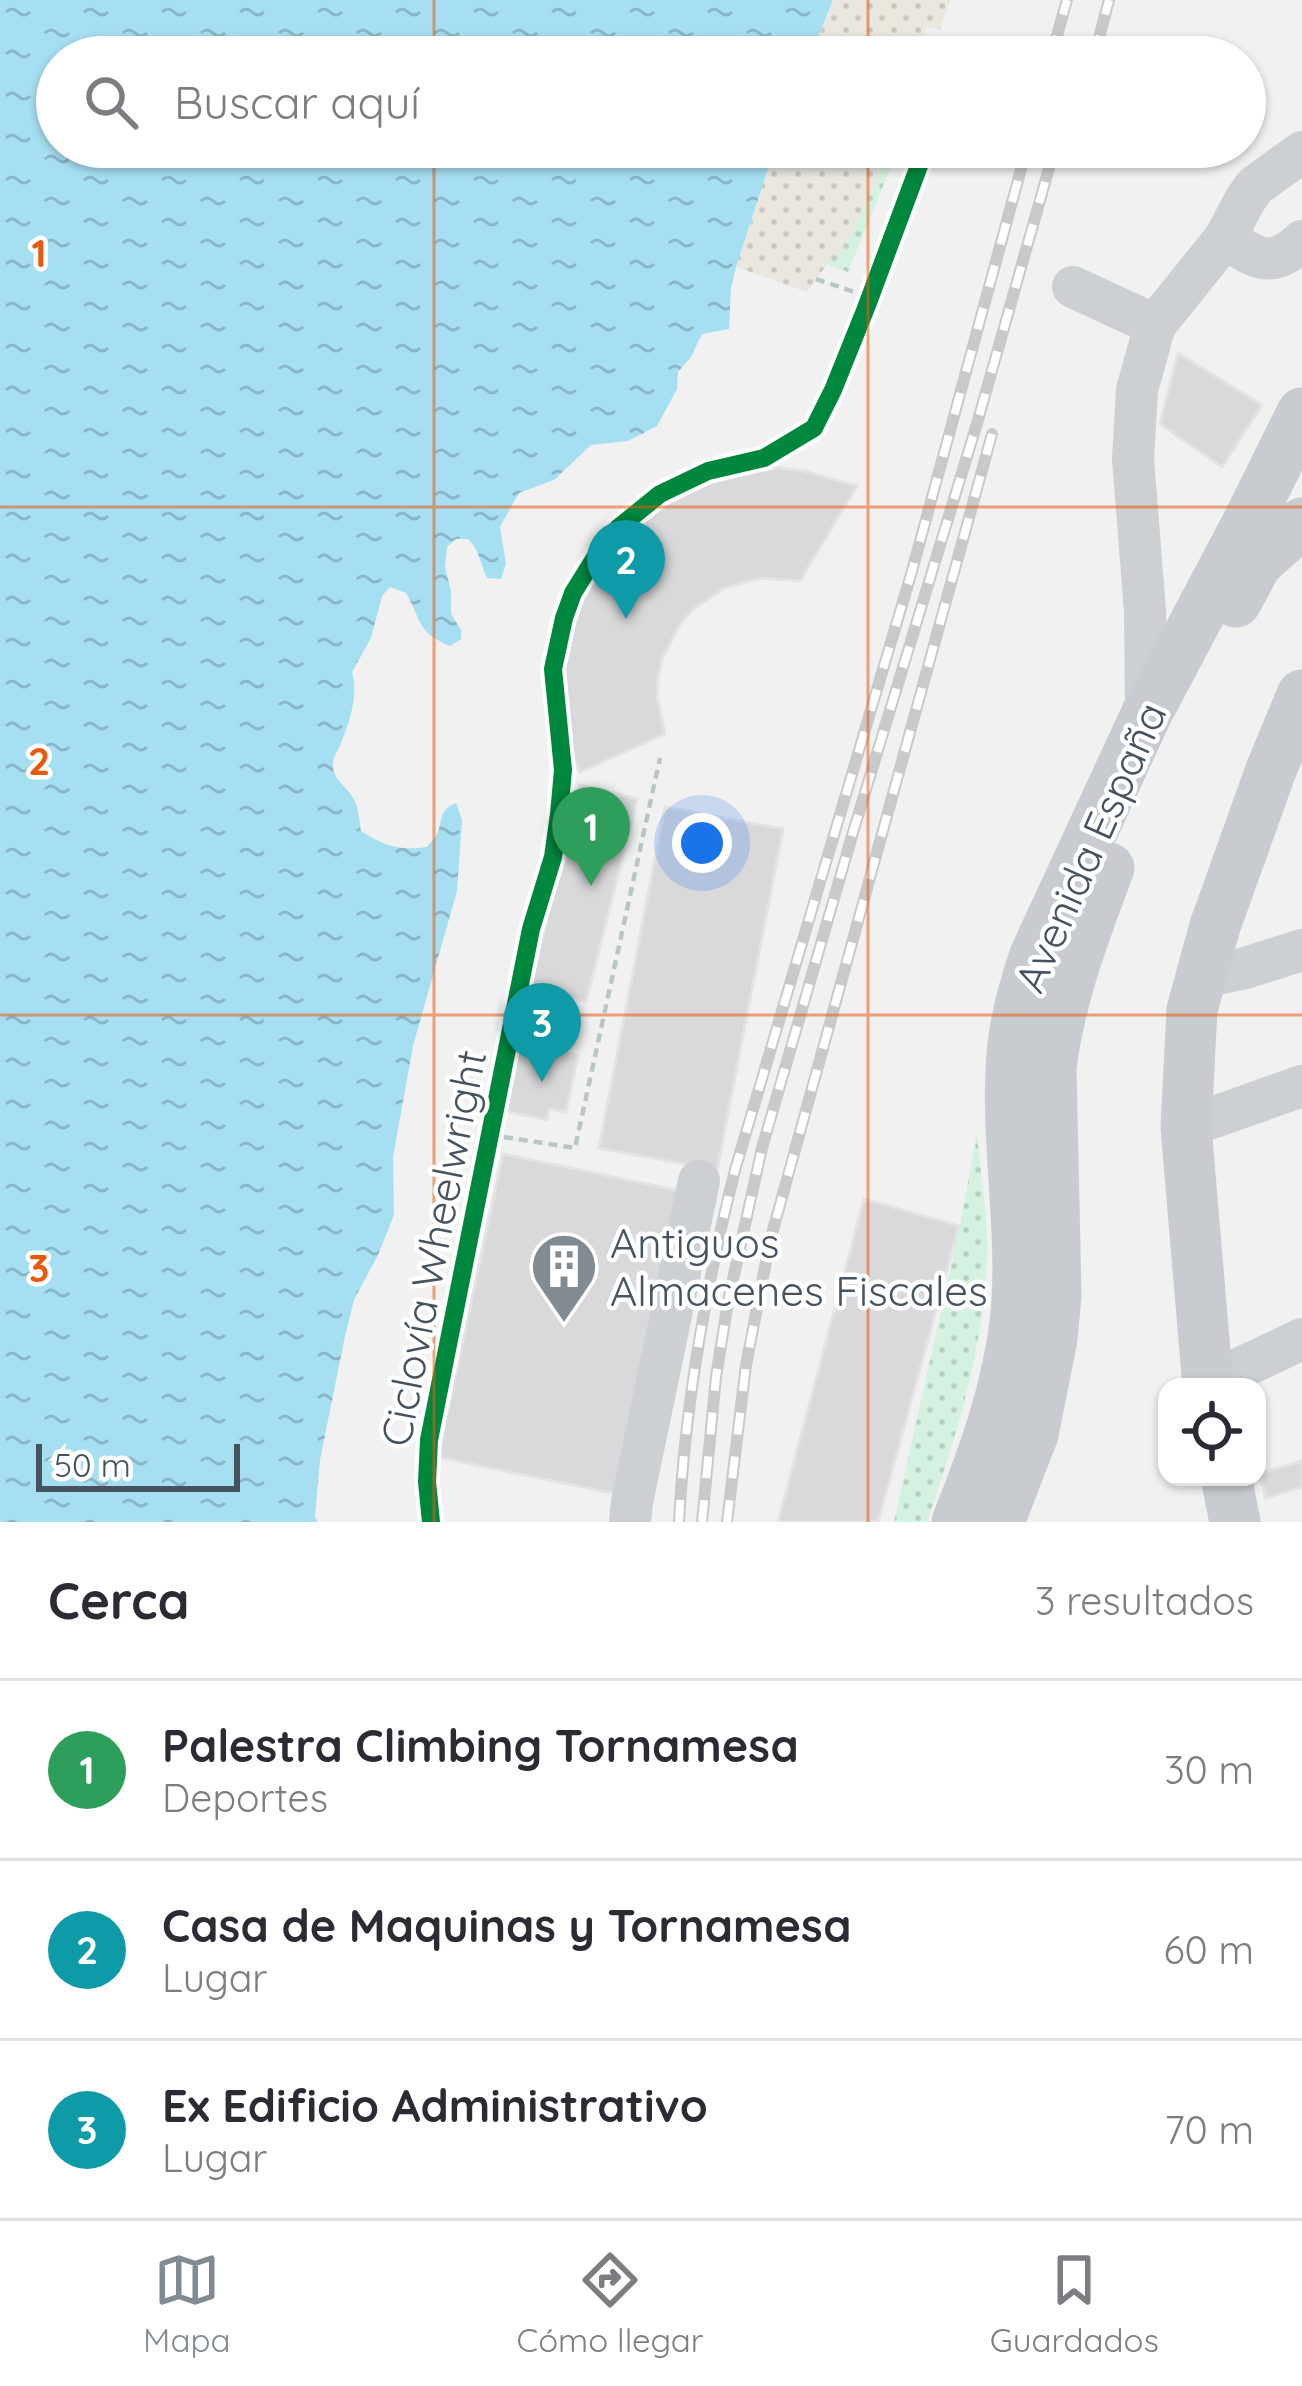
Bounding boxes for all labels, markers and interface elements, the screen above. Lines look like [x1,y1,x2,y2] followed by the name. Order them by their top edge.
[36,36,1266,168] search box
[78,69,144,135] icon: search
[174,74,420,130] text: Buscar aquí
[31,228,47,277] text: 1
[587,520,665,619] pin: 2
[1002,694,1178,1000] street label: Avenida España
[28,736,50,785] text: 2
[552,787,630,886] pin: 1
[672,813,732,873] your location
[503,983,581,1082] pin: 3
[369,1045,497,1451] street label: Ciclovía Wheelwright
[610,1216,988,1317] place label: Antiguos Almacenes Fiscales
[529,1231,599,1325] building icon: Antiguos Almacenes Fiscales
[29,1243,49,1292] text: 3
[1158,1378,1266,1486] map controls
[1158,1378,1266,1486] button: locate
[36,1438,240,1491] scale bar
[54,1444,131,1485] text: 50 m
[48,1568,190,1632] text: Cerca
[1035,1576,1254,1625] text: 3 resultados
[162,1717,799,1773] text: Palestra Climbing Tornamesa
[79,1745,95,1794] text: 1
[1164,1745,1254,1794] text: 30 m
[162,1773,328,1822] text: Deportes
[162,1897,851,1953] text: Casa de Maquinas y Tornamesa
[76,1925,98,1974] text: 2
[1164,1925,1254,1974] text: 60 m
[162,1953,267,2002] text: Lugar
[162,2077,708,2133] text: Ex Edificio Administrativo
[77,2105,97,2154] text: 3
[1165,2105,1254,2154] text: 70 m
[162,2133,267,2182] text: Lugar
[143,2247,230,2360] tab: Mapa
[517,2247,704,2360] tab: Cómo llegar
[990,2247,1159,2360] tab: Guardados

